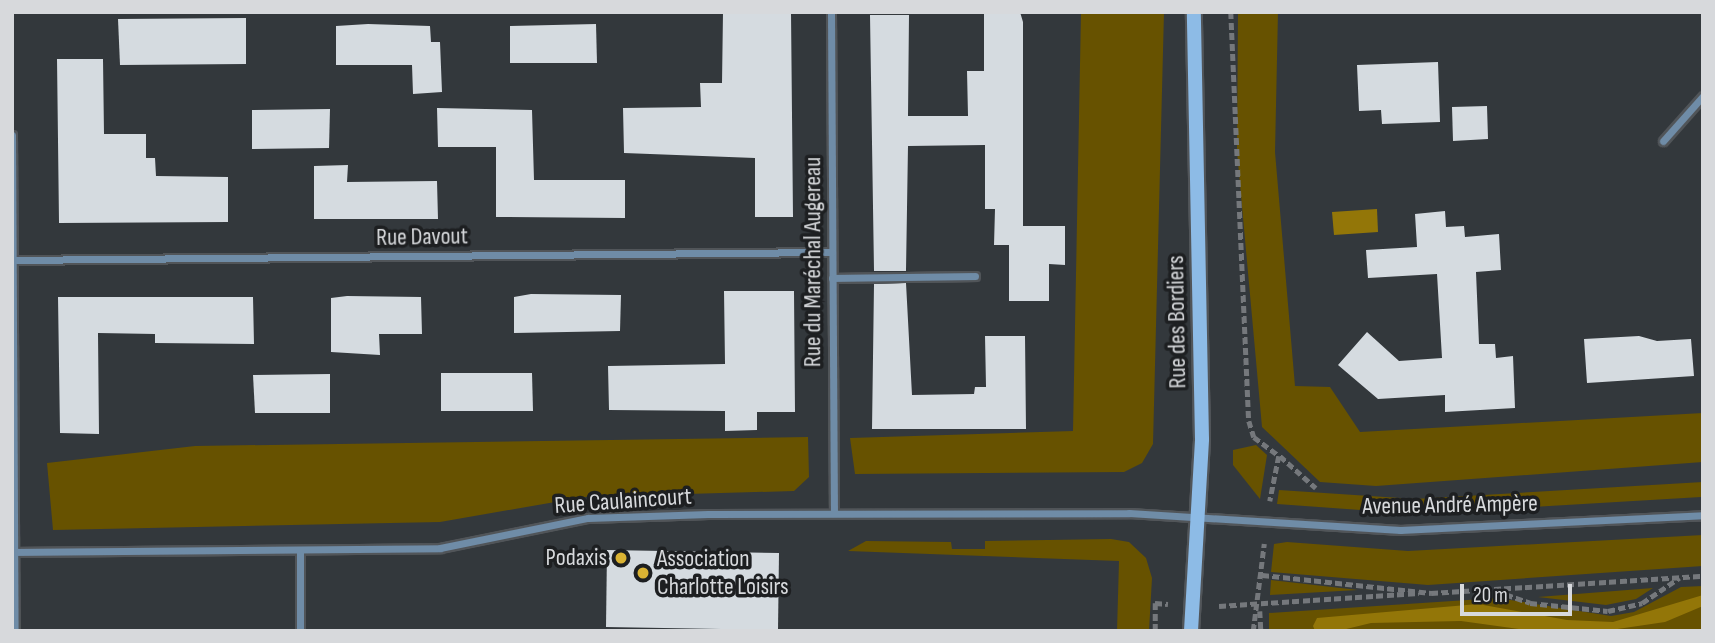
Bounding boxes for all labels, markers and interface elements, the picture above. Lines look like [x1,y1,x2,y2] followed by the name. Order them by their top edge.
[799,157,827,367] street label: Rue du Maréchal Augereau
[376,222,468,252] street label: Rue Davout
[1161,255,1193,389] street label: Rue des Bordiers
[553,482,693,520] street label: Rue Caulaincourt
[1362,489,1538,521] street label: Avenue André Ampère
[546,544,607,572] place label: Podaxis
[657,545,789,601] place label: Association Charlotte Loisirs
[613,550,629,566] marker: Podaxis
[635,565,651,581] marker: Association Charlotte Loisirs
[1463,570,1575,614] scale bar
[1473,583,1508,608] text: 20 m

